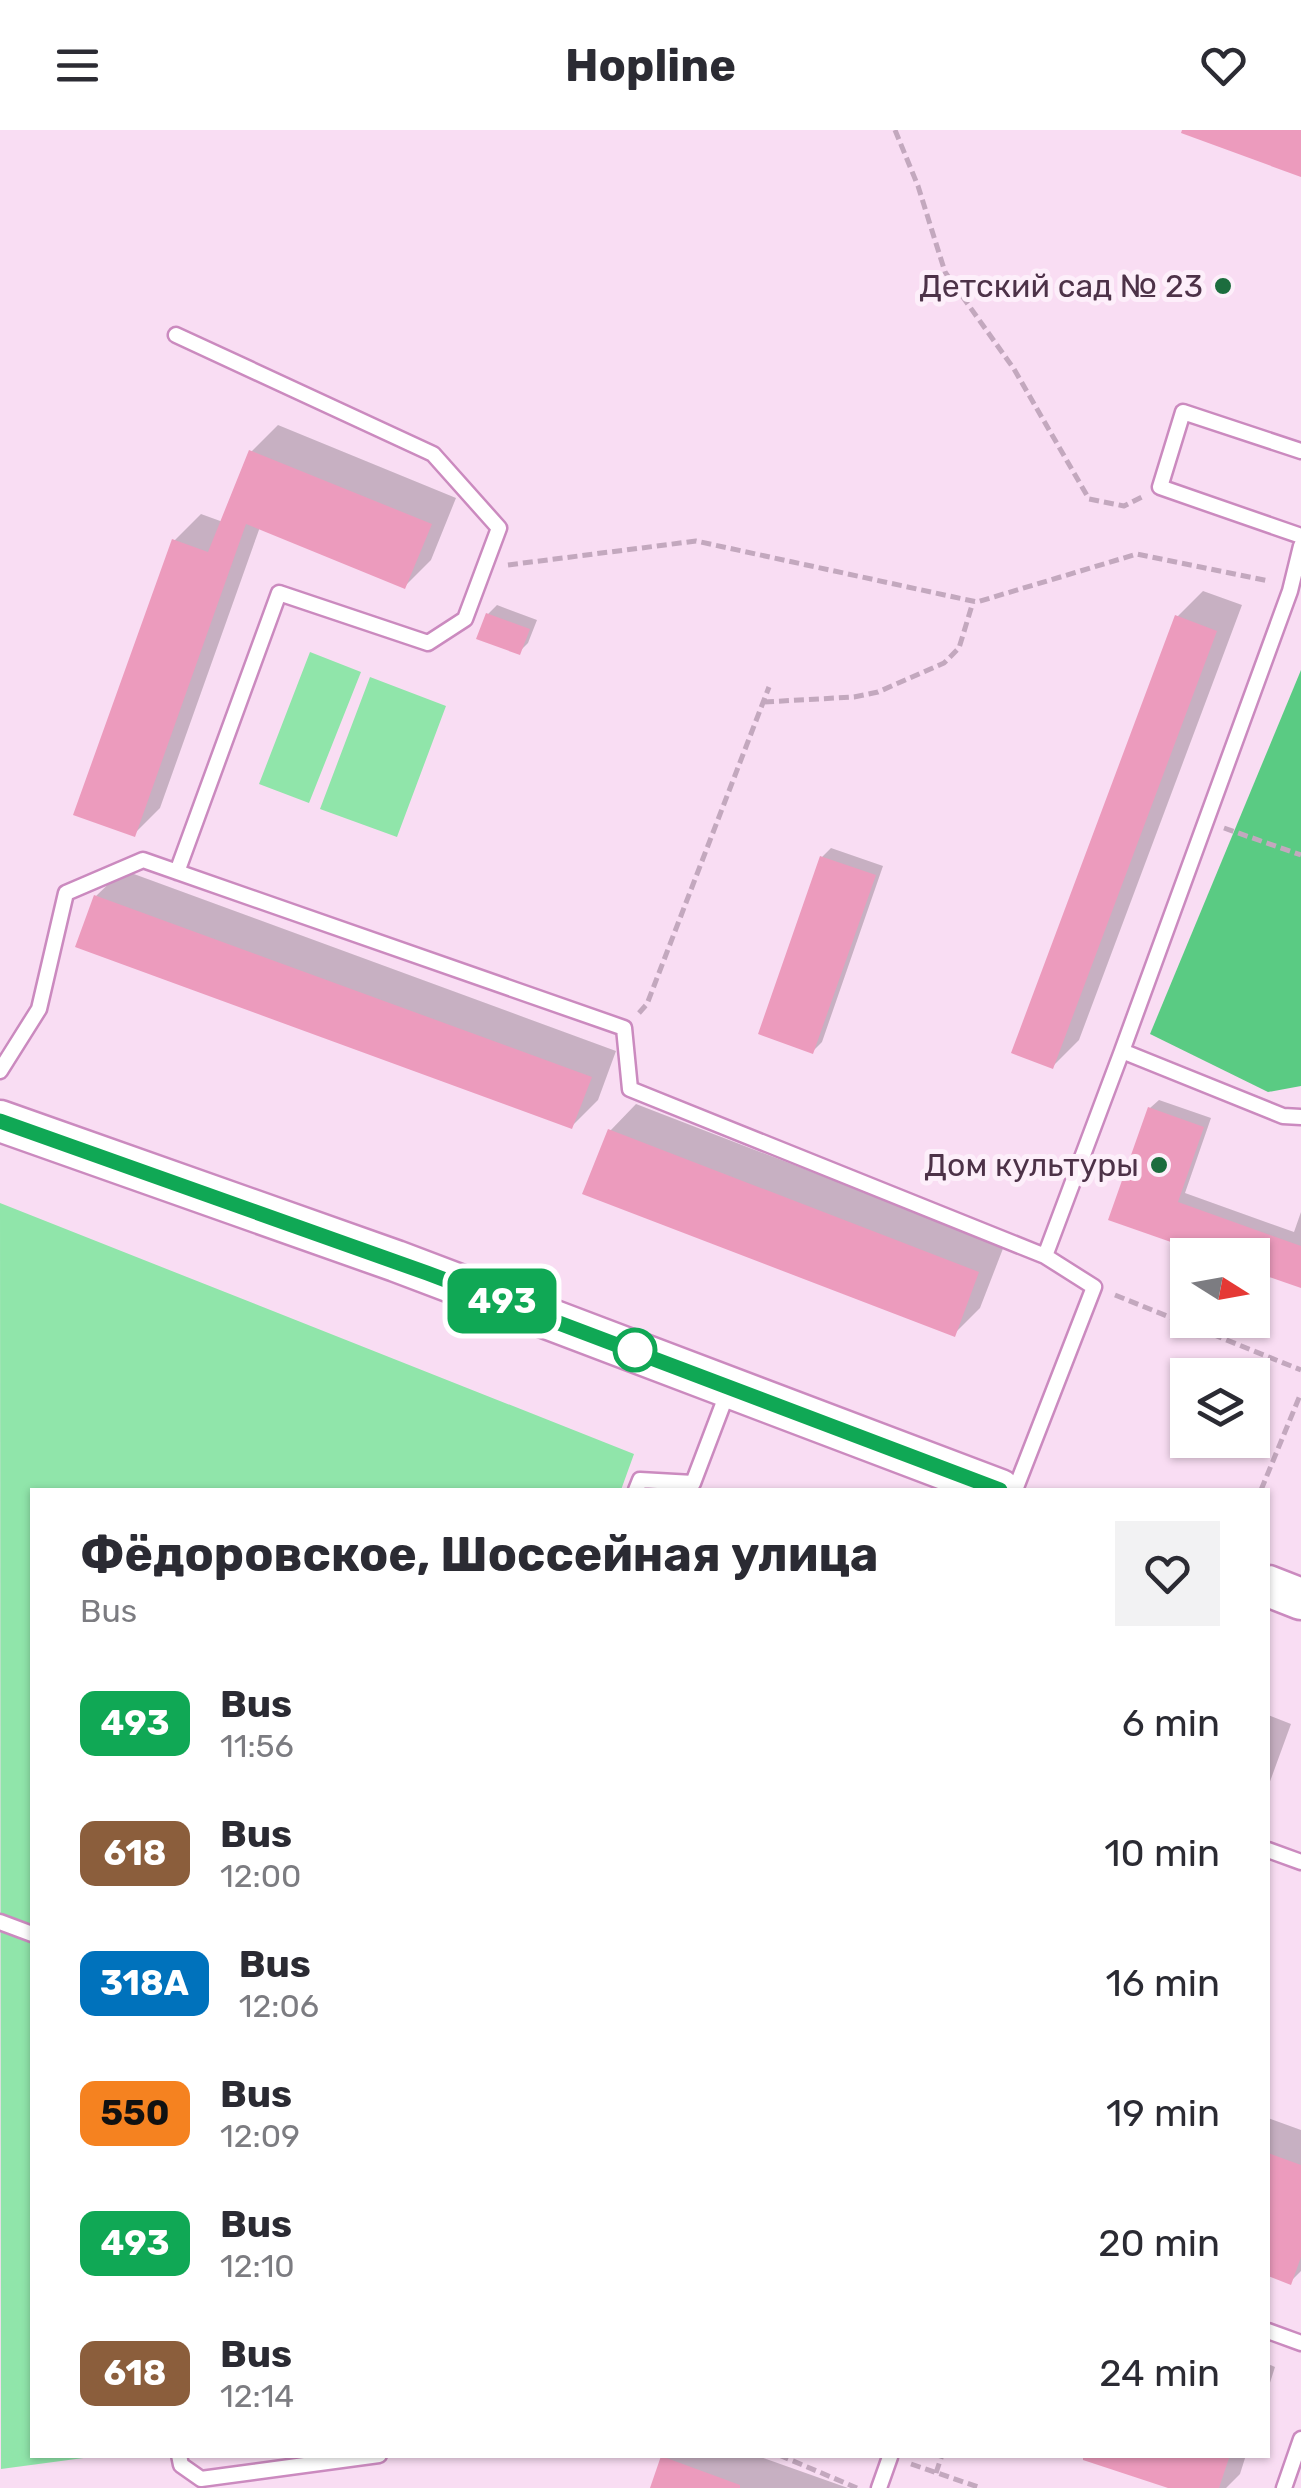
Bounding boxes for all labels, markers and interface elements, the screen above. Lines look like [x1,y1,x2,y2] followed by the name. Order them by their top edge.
[50,38,105,93] icon: menu
[1196,38,1251,93] icon: heart
[565,39,736,92] text: Hopline
[919,267,1203,305] place label: Детский сад № 23
[1212,275,1234,297] marker: Детский сад № 23
[924,1146,1139,1184] place label: Дом культуры
[1148,1154,1170,1176] marker: Дом культуры
[1170,1238,1270,1338] north arrow
[1170,1238,1270,1458] map controls
[444,1268,560,1334] line badge: 493
[467,1280,537,1322] text: 493
[614,1329,656,1371] unlabelled marker
[1170,1358,1270,1458] button: layers
[1115,1521,1220,1626] button: heart
[80,1526,878,1583] text: Фёдоровское, Шоссейная улица
[80,1592,137,1630] text: Bus
[220,1681,292,1727] text: Bus
[1122,1700,1220,1746] text: 6 min
[100,1702,170,1744] text: 493
[220,1727,294,1765] text: 11:56
[220,1811,292,1857] text: Bus
[1104,1830,1220,1876] text: 10 min
[103,1832,167,1874] text: 618
[220,1857,301,1895] text: 12:00
[239,1941,311,1987] text: Bus
[1106,1960,1220,2006] text: 16 min
[100,1962,189,2004] text: 318А
[239,1987,319,2025] text: 12:06
[220,2071,292,2117] text: Bus
[1106,2090,1220,2136] text: 19 min
[100,2092,170,2134] text: 550
[220,2117,300,2155] text: 12:09
[220,2201,292,2247] text: Bus
[1098,2220,1220,2266] text: 20 min
[100,2222,170,2264] text: 493
[220,2247,295,2285] text: 12:10
[220,2331,292,2377] text: Bus
[1099,2350,1220,2396] text: 24 min
[103,2352,167,2394] text: 618
[220,2377,294,2415] text: 12:14

